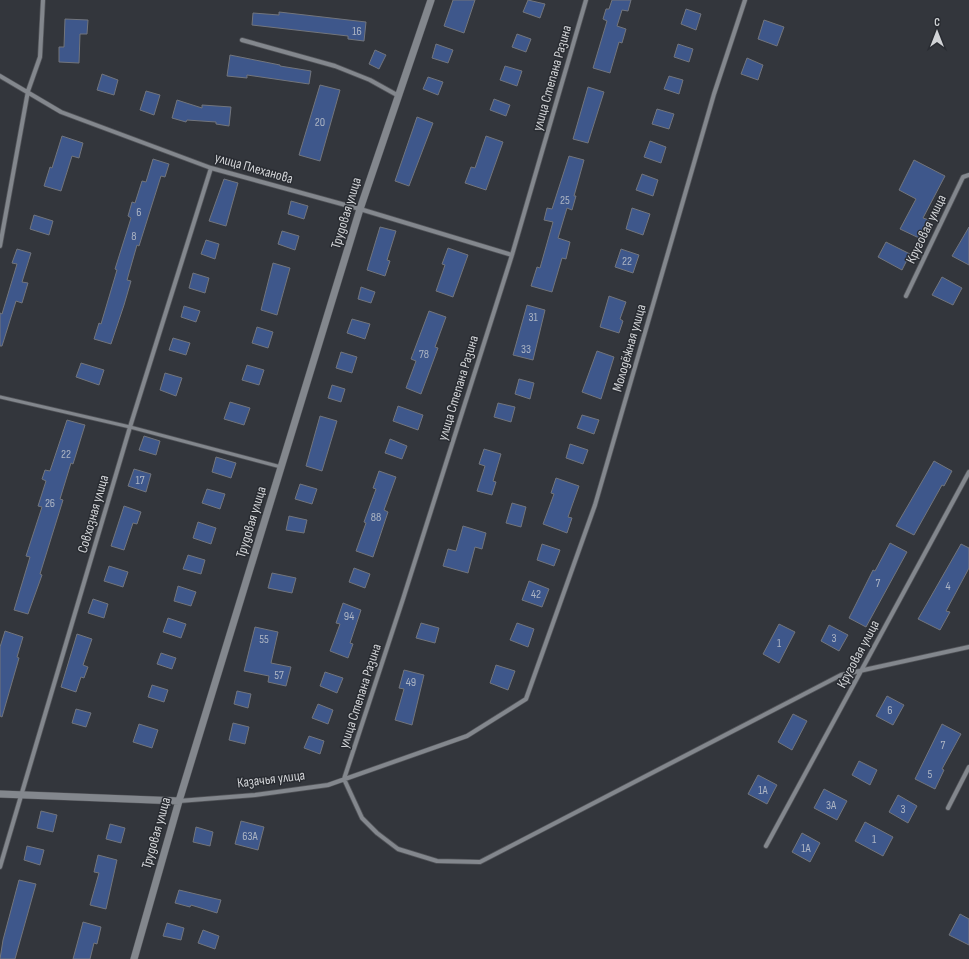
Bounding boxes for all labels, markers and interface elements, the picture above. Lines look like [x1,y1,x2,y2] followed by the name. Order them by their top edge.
[917,12,957,52] north arrow
[934,16,940,29] text: С
[529,23,575,133] street label: улица Степана Разина
[352,24,362,39] house number: 16
[315,115,325,130] house number: 20
[213,149,295,187] street label: улица Плеханова
[327,175,365,251] street label: Трудовая улица
[902,192,950,266] street label: Круговая улица
[560,193,570,208] house number: 25
[136,205,142,220] house number: 6
[131,229,137,244] house number: 8
[622,254,632,269] house number: 22
[608,302,650,394] street label: Молодёжная улица
[528,310,538,325] house number: 31
[434,333,482,443] street label: улица Степана Разина
[521,342,531,357] house number: 33
[419,347,429,362] house number: 78
[61,447,71,462] house number: 22
[74,473,112,555] street label: Совхозная улица
[136,473,145,488] house number: 17
[232,484,270,560] street label: Трудовая улица
[45,496,55,511] house number: 26
[371,510,381,525] house number: 88
[876,576,881,591] house number: 7
[945,579,951,594] house number: 4
[531,587,541,602] house number: 42
[344,609,354,624] house number: 94
[833,617,883,691] street label: Круговая улица
[831,631,837,646] house number: 3
[259,632,269,647] house number: 55
[777,636,782,651] house number: 1
[335,642,385,750] street label: улица Степана Разина
[274,668,284,683] house number: 57
[406,675,416,690] house number: 49
[887,703,893,718] house number: 6
[941,738,946,753] house number: 7
[236,766,306,792] street label: Казачья улица
[928,767,933,782] house number: 5
[758,783,769,798] house number: 1А
[138,795,174,871] street label: Трудовая улица
[826,798,837,813] house number: 3А
[900,802,906,817] house number: 3
[242,829,259,844] house number: 63А
[872,832,877,847] house number: 1
[801,841,812,856] house number: 1А

